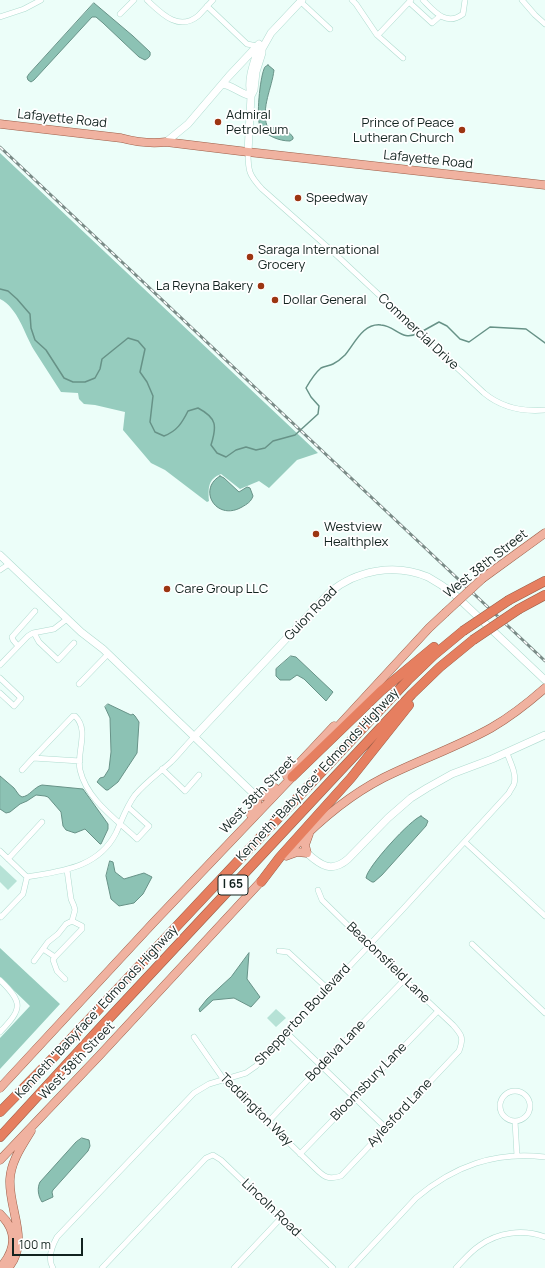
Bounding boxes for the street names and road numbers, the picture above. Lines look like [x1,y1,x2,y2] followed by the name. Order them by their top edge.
[16,107,108,131] street label: Lafayette Road
[382,148,474,172] street label: Lafayette Road
[374,291,462,373] street label: Commercial Drive
[441,526,531,602] street label: West 38th Street
[282,584,340,644] street label: Guion Road
[233,685,403,865] street label: Kenneth "Babyface" Edmonds Highway
[217,753,299,837] street label: West 38th Street
[218,875,248,895] road number: I 65
[343,919,433,1007] street label: Beaconsfield Lane
[12,922,182,1102] street label: Kenneth "Babyface" Edmonds Highway
[252,961,354,1069] street label: Shepperton Boulevard
[303,1017,369,1085] street label: Bodelva Lane
[36,1019,118,1103] street label: West 38th Street
[328,1040,410,1124] street label: Bloomsbury Lane
[216,1070,296,1150] street label: Teddington Way
[364,1076,436,1150] street label: Aylesford Lane
[238,1176,304,1240] street label: Lincoln Road

